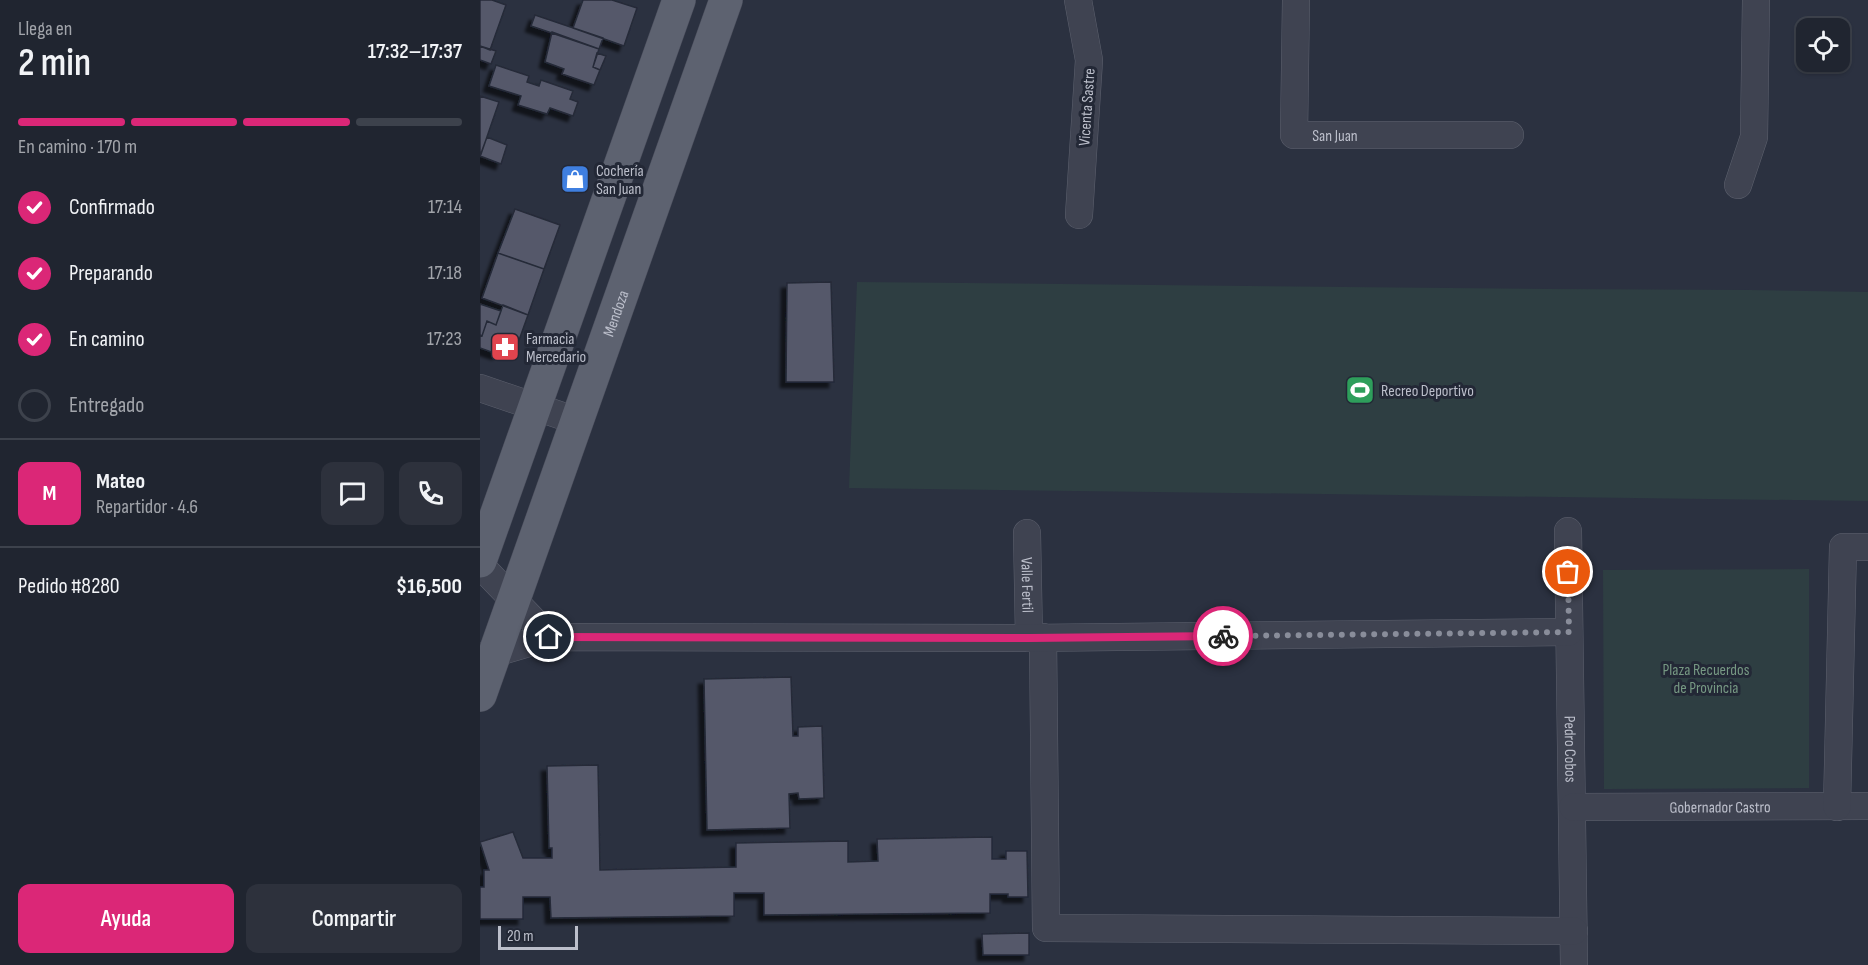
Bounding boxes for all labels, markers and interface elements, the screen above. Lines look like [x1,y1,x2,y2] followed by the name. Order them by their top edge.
[18,17,72,41] text: Llega en
[1796,18,1850,72] map controls
[1796,18,1850,72] button: locate
[368,38,462,65] text: 17:32–17:37
[18,40,91,87] text: 2 min
[1075,68,1100,147] street label: Vicenta Sastre
[1312,127,1358,146] street label: San Juan
[18,135,137,159] text: En camino · 170 m
[596,162,644,199] place label: Cochería San Juan
[559,163,591,195] shop icon: Cochería San Juan
[18,191,51,224] icon: check
[69,194,155,221] text: Confirmado
[428,195,462,219] text: 17:14
[18,257,51,290] icon: check
[69,260,153,287] text: Preparando
[428,261,462,285] text: 17:18
[600,288,634,339] street label: Mendoza
[18,323,51,356] icon: check
[69,326,145,353] text: En camino
[427,327,462,351] text: 17:23
[526,330,586,367] place label: Farmacia Mercedario
[489,331,521,363] pharmacy icon: Farmacia Mercedario
[1344,374,1376,406] sports icon: Recreo Deportivo
[1381,382,1474,401] place label: Recreo Deportivo
[69,392,144,419] text: Entregado
[321,462,384,525] button: chat
[399,462,462,525] button: phone
[96,468,145,495] text: Mateo
[43,480,56,507] text: M
[96,495,198,519] text: Repartidor · 4.6
[1542,546,1593,597] pin
[1551,555,1584,588] icon: bag
[1016,557,1037,613] street label: Valle Fertil
[18,573,120,600] text: Pedido #8280
[396,573,462,600] text: $16,500
[1193,606,1253,666] courier
[523,611,574,662] pin
[532,620,565,653] icon: home
[1207,620,1240,653] icon: bike
[1663,661,1750,698] park label: Plaza Recuerdos de Provincia
[1560,716,1579,783] street label: Pedro Cobos
[1669,798,1771,818] street label: Gobernador Castro
[18,884,234,953] button: Ayuda
[246,884,462,953] button: Compartir
[498,923,578,950] scale bar
[507,927,534,946] text: 20 m

